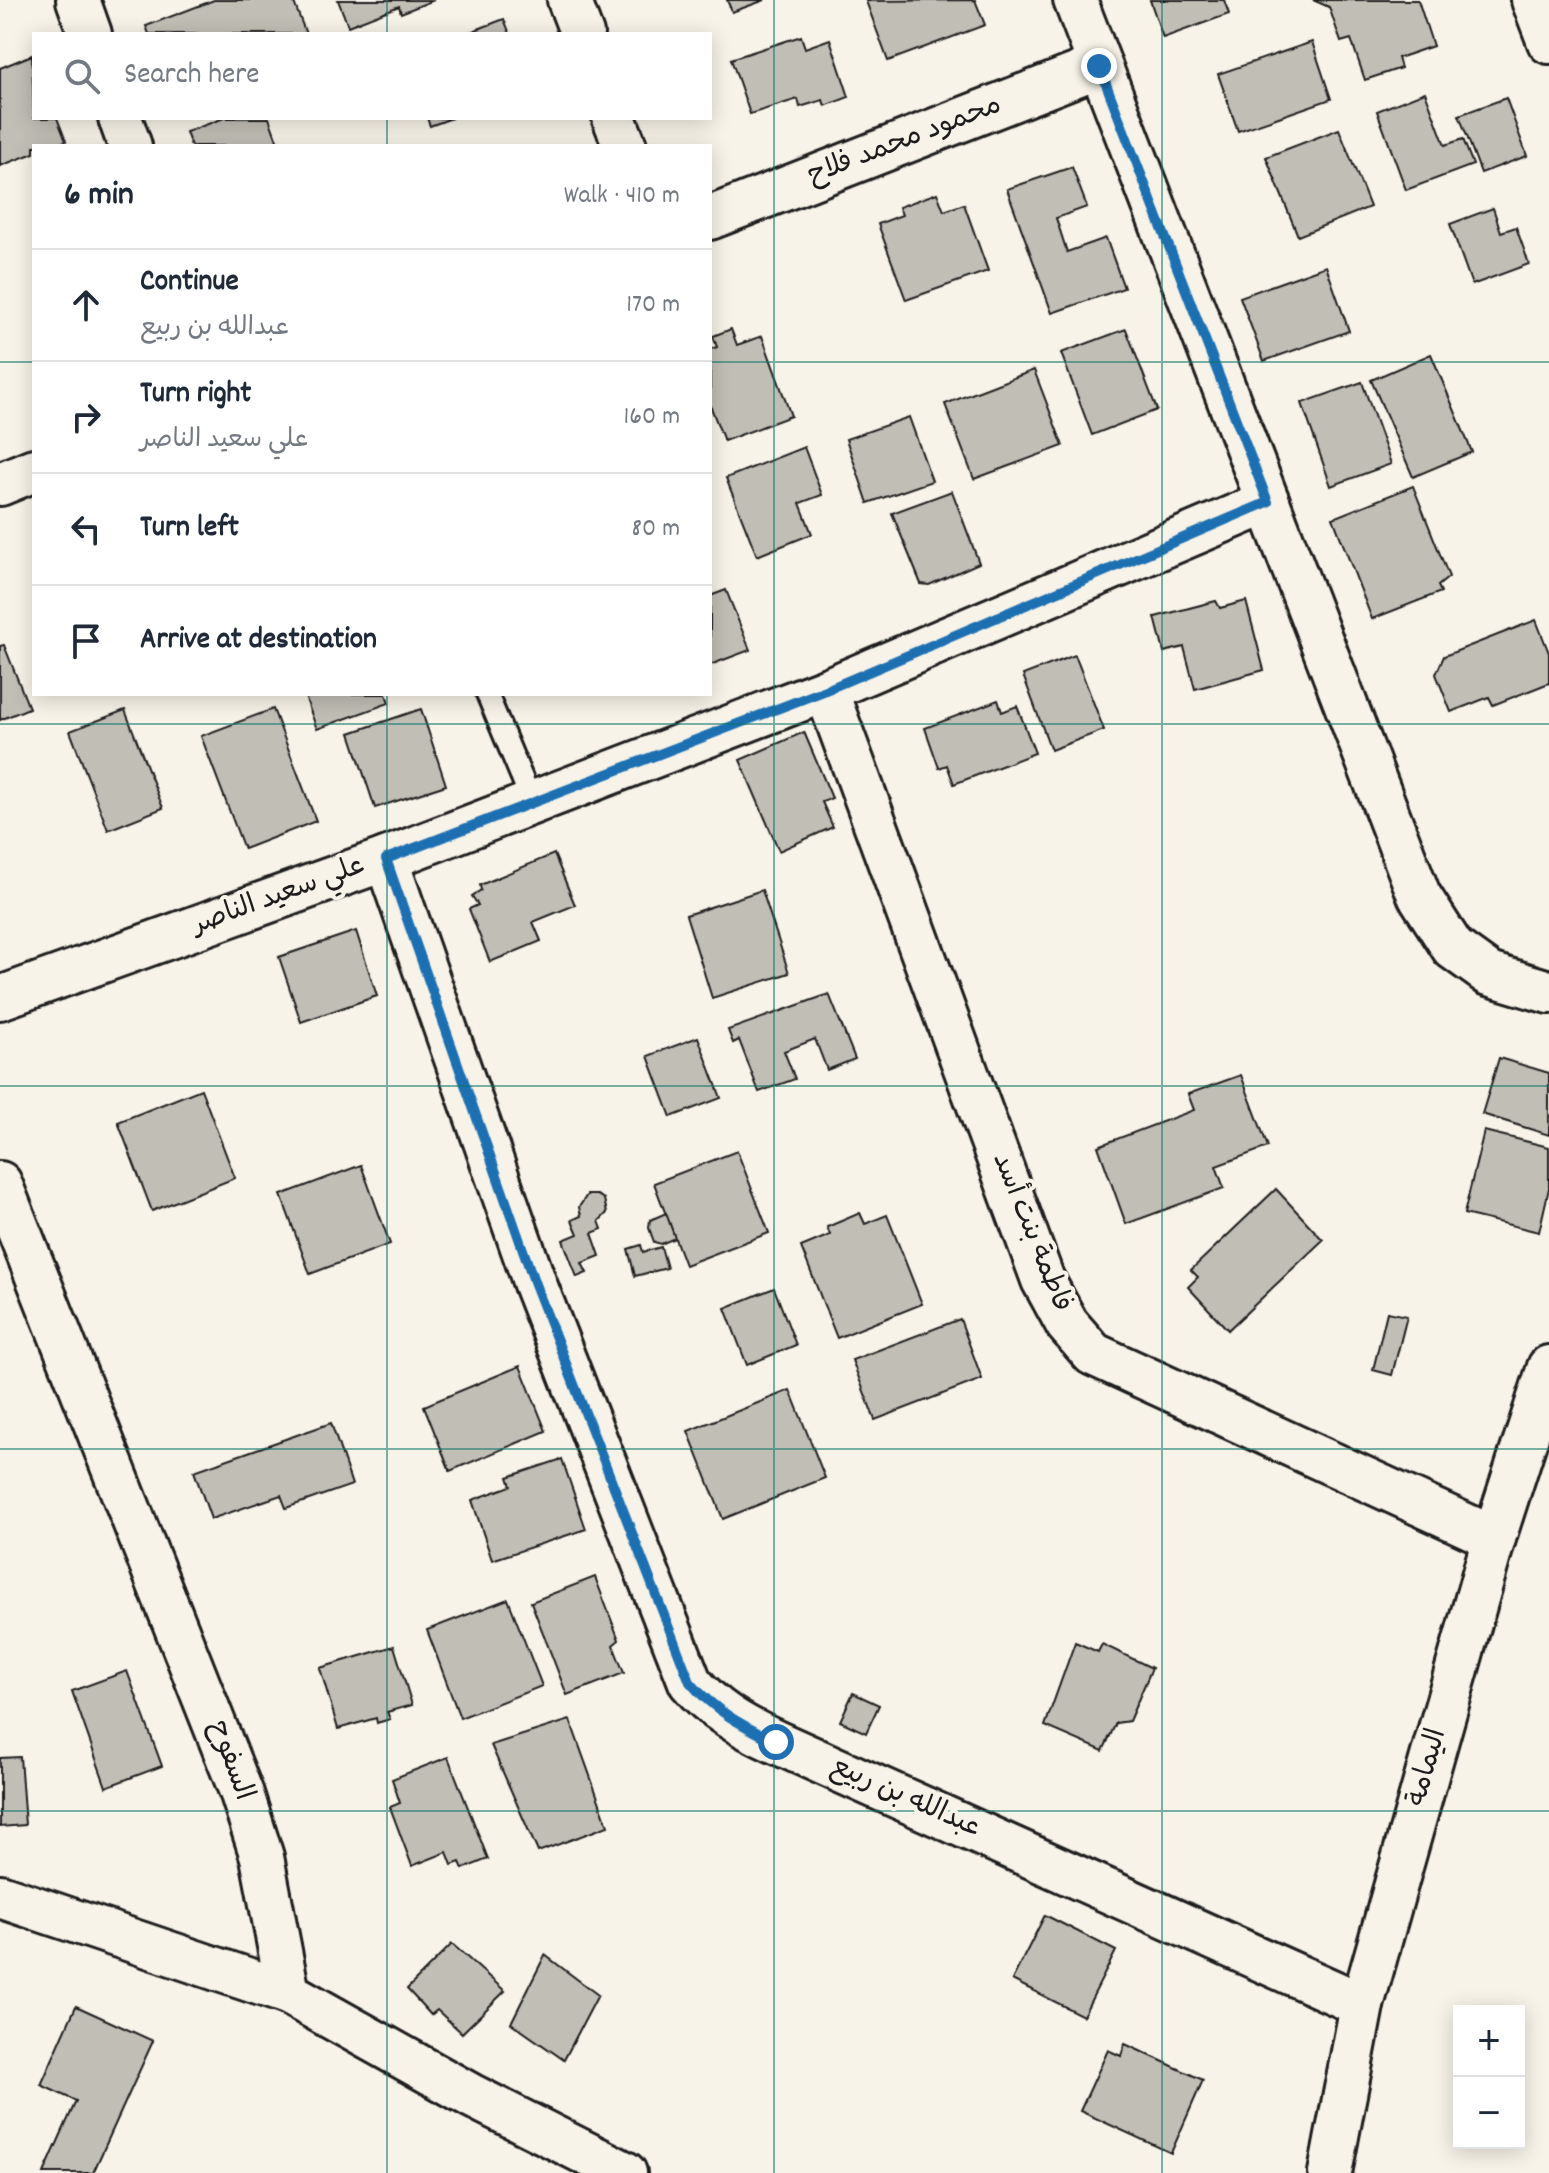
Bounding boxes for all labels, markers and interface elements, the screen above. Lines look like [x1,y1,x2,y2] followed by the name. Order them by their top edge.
[32,32,712,120] search box
[1081,48,1117,84] route end
[60,54,104,98] icon: search
[124,55,260,98] text: Search here
[802,87,1008,197] street label: محمود محمد فلاح
[64,172,134,221] text: 6 min
[564,178,680,215] text: Walk · 410 m
[140,262,239,305] text: Continue
[64,283,108,327] icon: ahead
[626,287,680,324] text: 170 m
[140,310,289,347] text: عبدالله بن ربيع
[140,374,251,417] text: Turn right
[64,395,108,439] icon: right
[624,399,680,436] text: 160 m
[140,422,308,459] text: علي سعيد الناصر
[64,507,108,551] icon: left
[140,508,239,551] text: Turn left
[632,511,680,548] text: 80 m
[64,619,108,663] icon: arrive
[140,620,377,663] text: Arrive at destination
[185,847,371,947] street label: علي سعيد الناصر
[980,1147,1080,1319] street label: فاطمة بنت أسد
[196,1715,262,1807] street label: السفوح
[758,1724,794,1760] route start
[1399,1724,1459,1812] street label: اليمامة
[824,1748,986,1850] street label: عبدالله بن ربيع
[1453,2005,1525,2149] map controls
[1453,2005,1525,2077] button: +
[1453,2077,1525,2149] button: −

